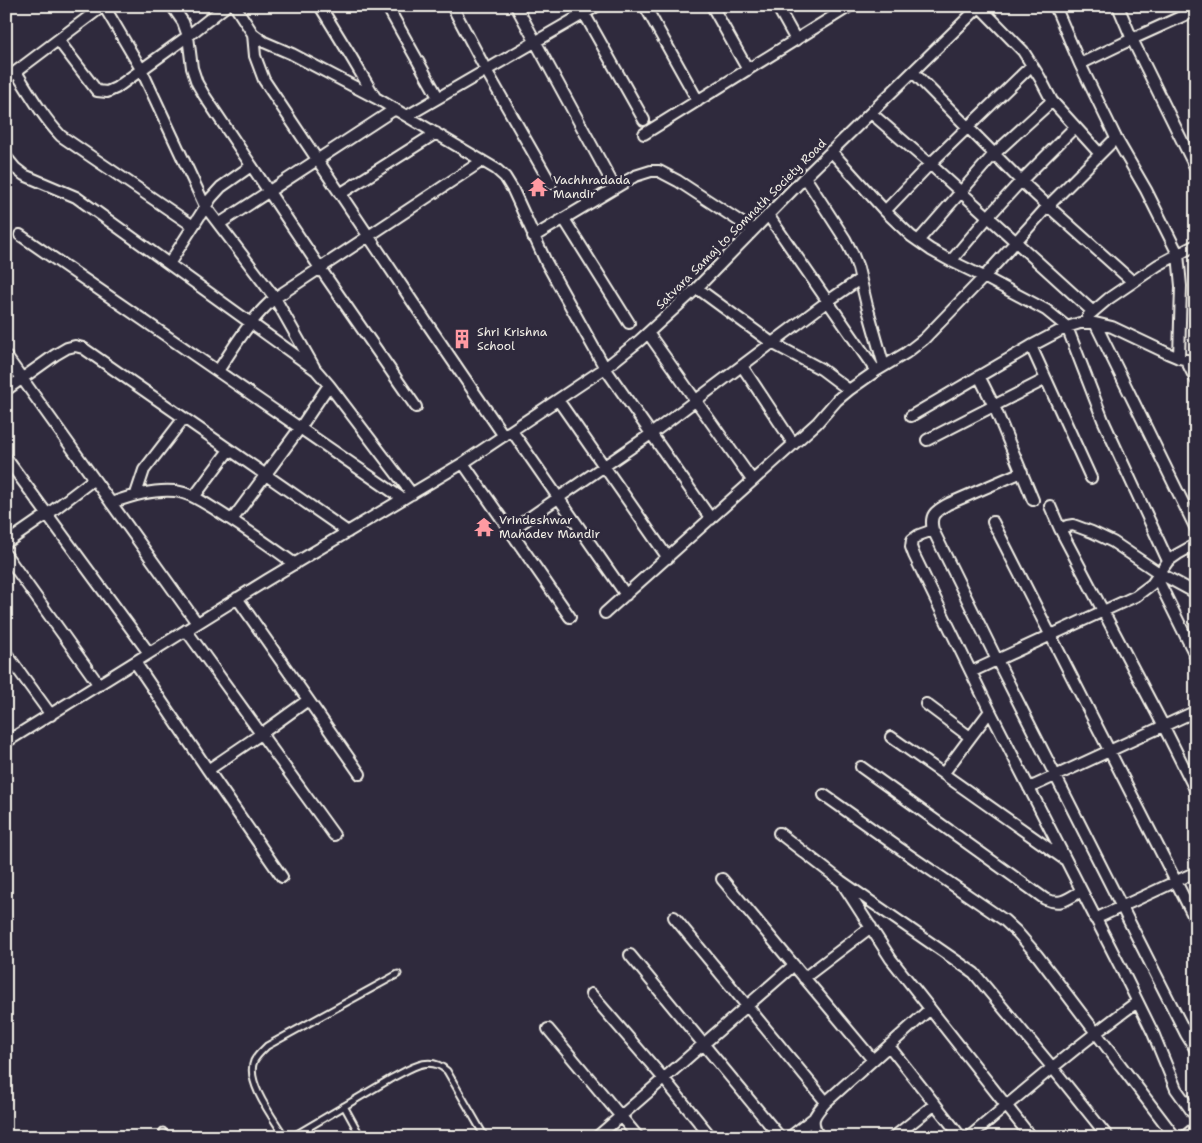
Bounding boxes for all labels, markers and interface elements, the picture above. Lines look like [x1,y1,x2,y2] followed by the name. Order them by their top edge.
[652,135,830,313] street label: Satvara Samaj to Somnath Society Road
[553,172,631,202] place label: Vachhradada Mandir
[527,176,549,198] temple icon: Vachhradada Mandir
[477,324,548,354] place label: Shri Krishna School
[451,328,473,350] building icon: Shri Krishna School
[499,512,600,542] place label: Vrindeshwar Mahadev Mandir
[473,516,495,538] temple icon: Vrindeshwar Mahadev Mandir

